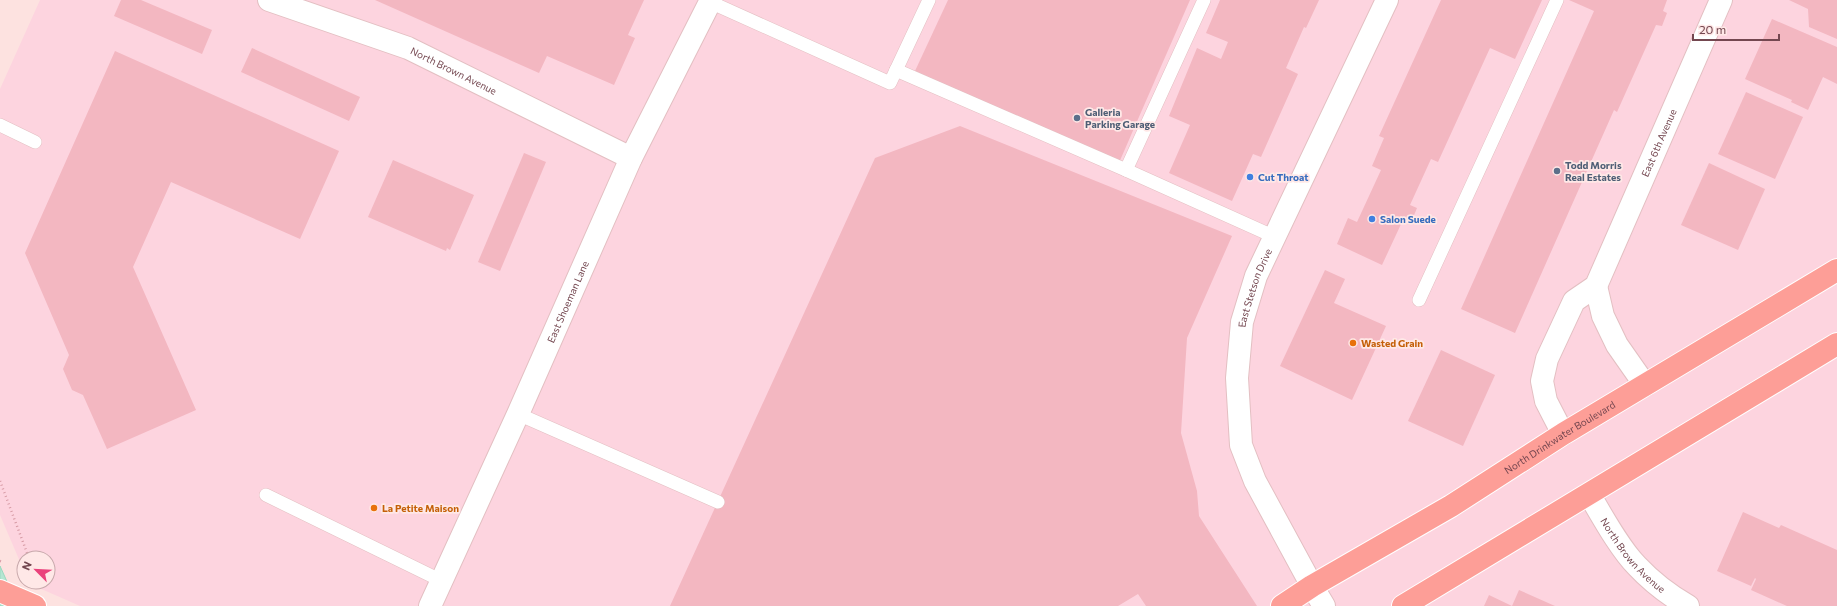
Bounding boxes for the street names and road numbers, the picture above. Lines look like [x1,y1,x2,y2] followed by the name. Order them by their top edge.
[409,44,499,97] street label: North Brown Avenue
[1638,107,1679,179] street label: East 6th Avenue
[1236,247,1274,328] street label: East Stetson Drive
[544,259,591,344] street label: East Shoeman Lane
[1502,398,1617,476] street label: North Drinkwater Boulevard
[1598,516,1668,595] street label: North Brown Avenue

